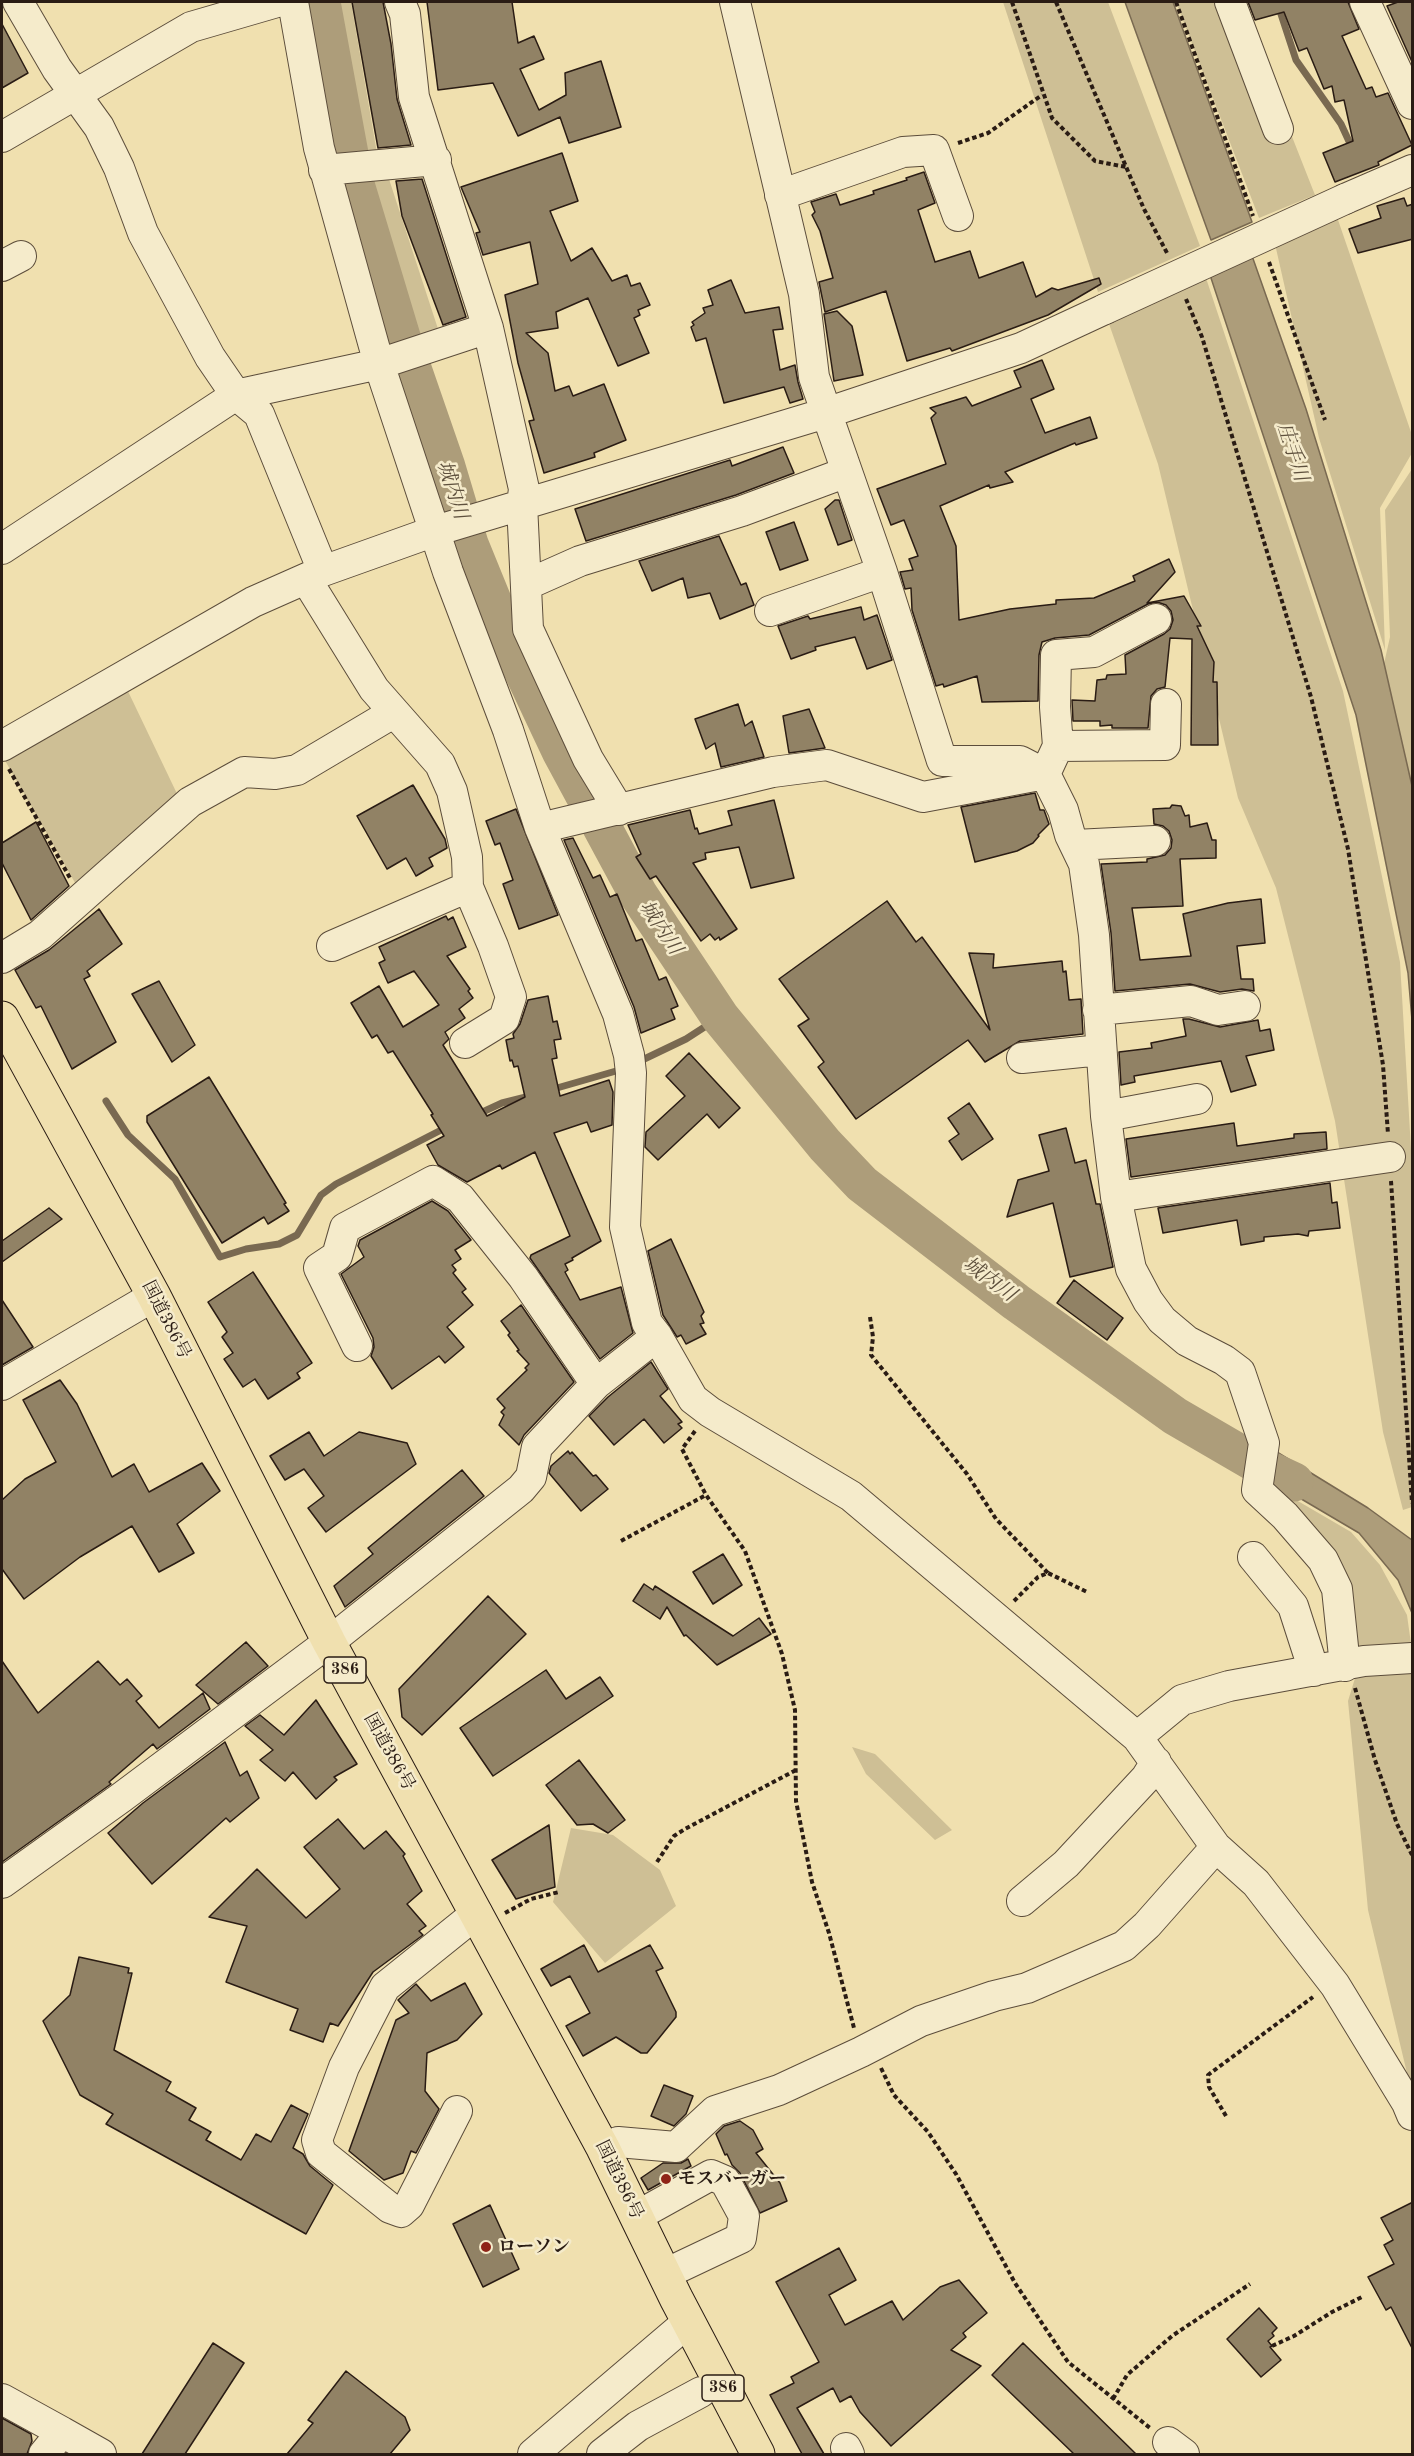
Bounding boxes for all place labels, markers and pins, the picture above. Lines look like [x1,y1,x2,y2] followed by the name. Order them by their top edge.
[678,2168,786,2190] place label: モスバーガー
[659,2172,673,2186] marker: モスバーガー
[498,2236,570,2258] place label: ローソン
[479,2240,493,2254] marker: ローソン

